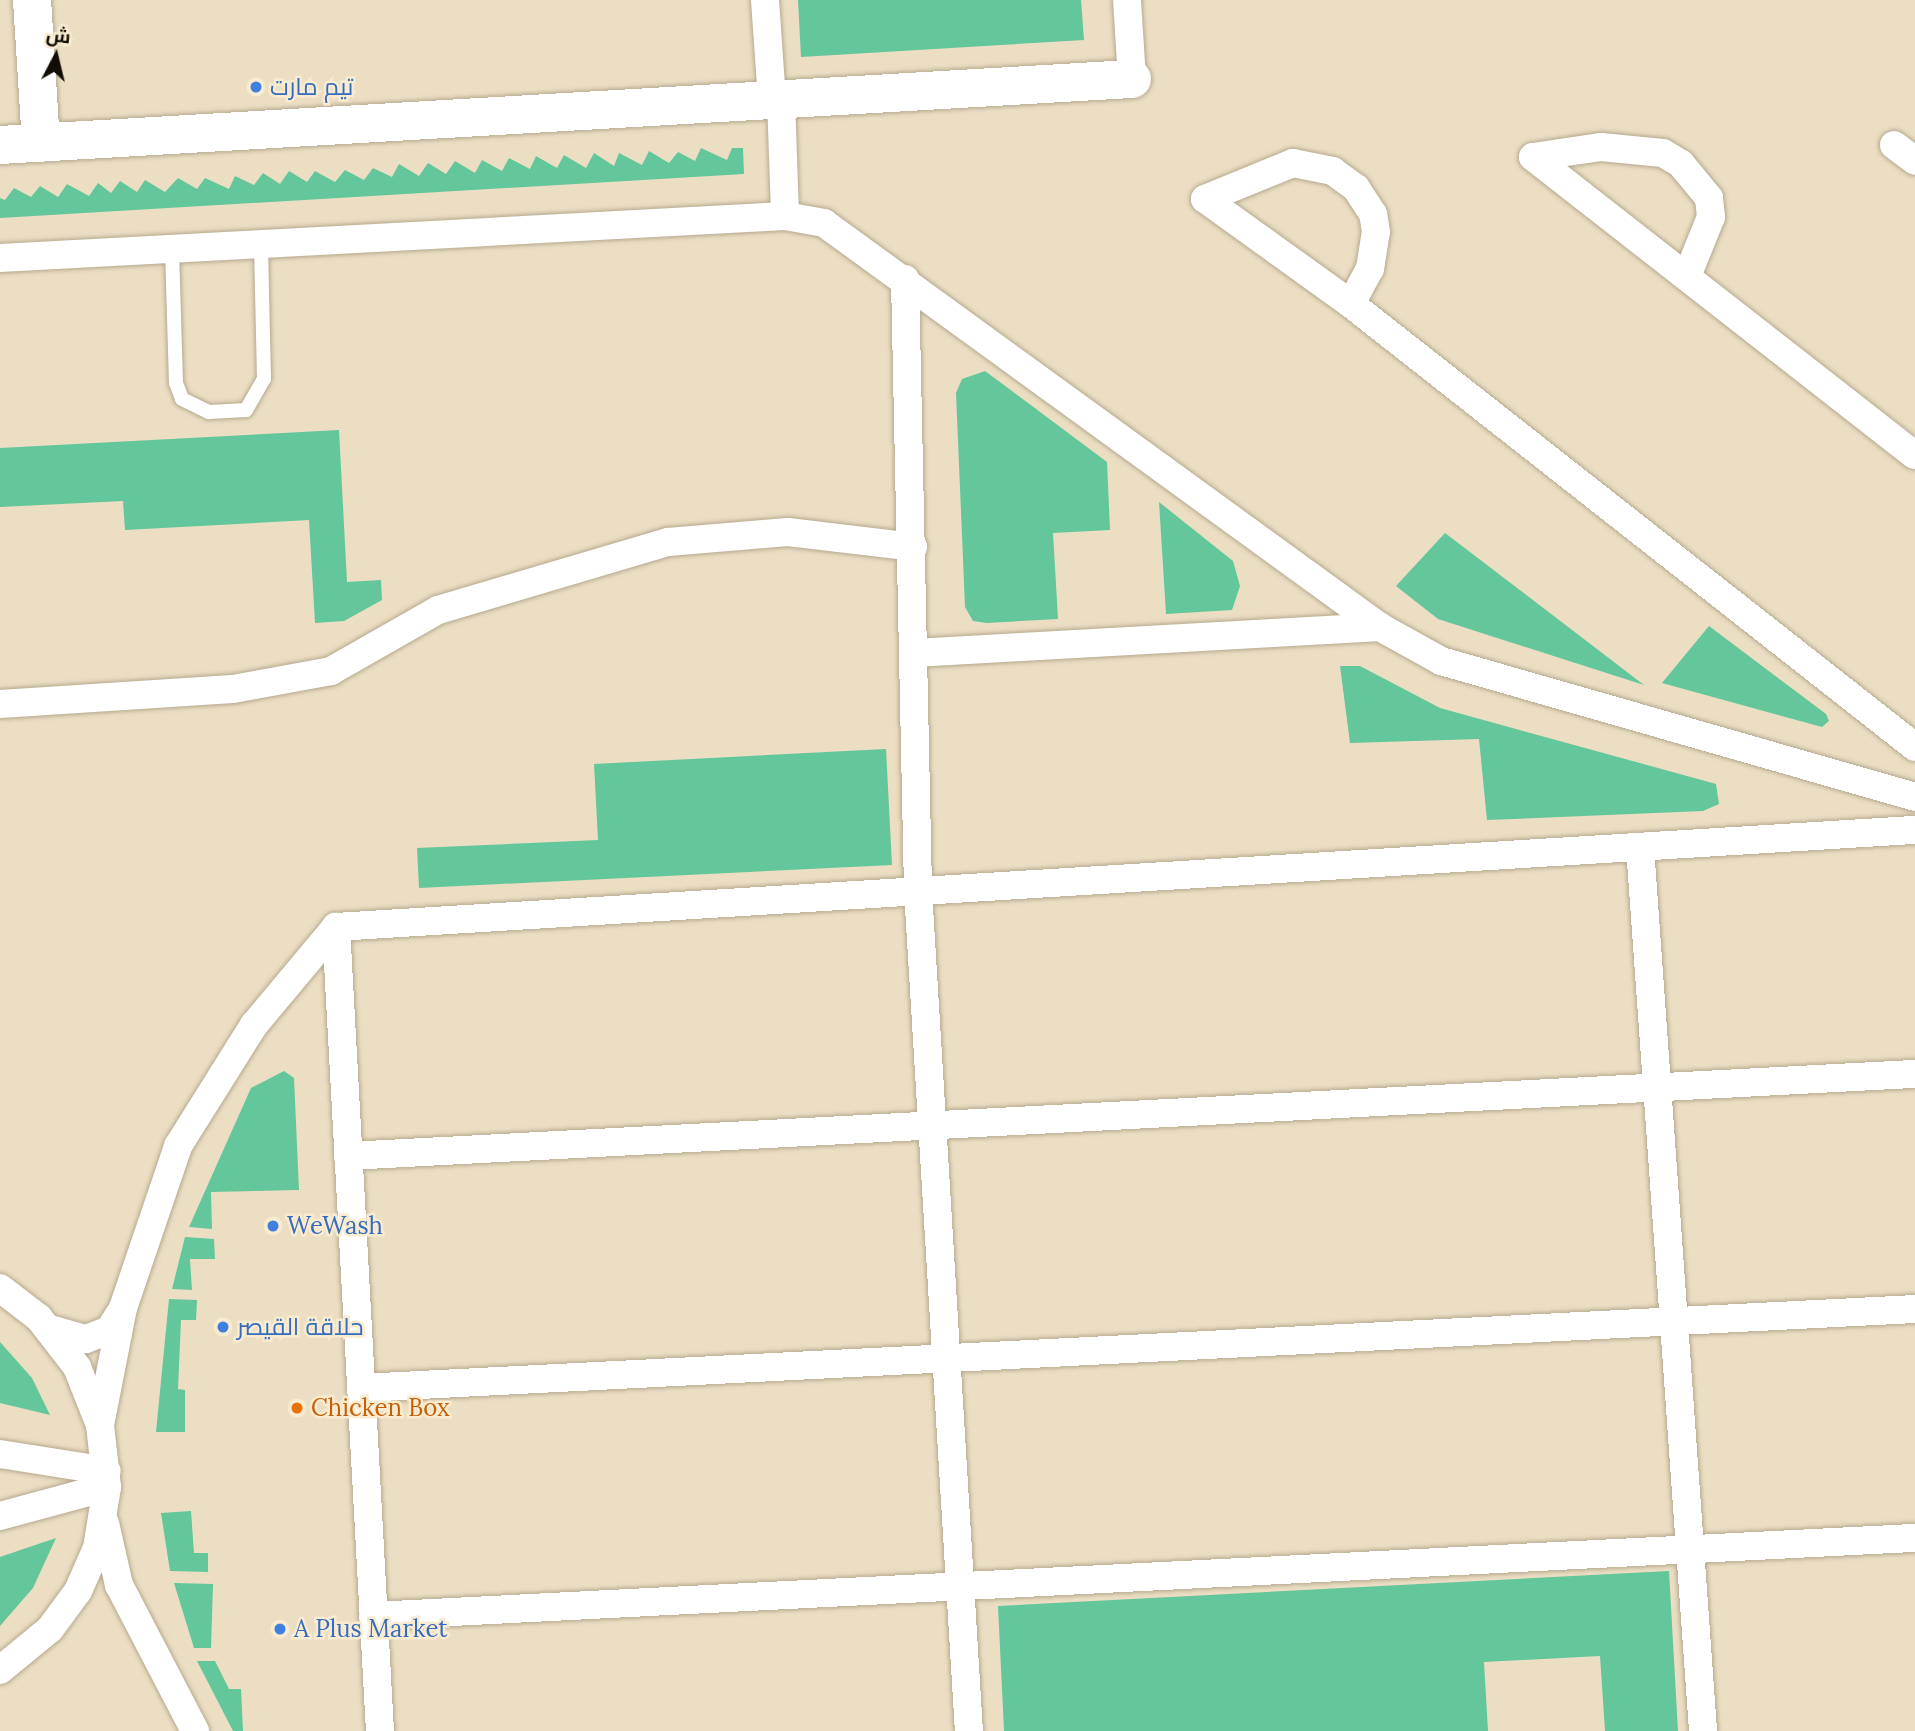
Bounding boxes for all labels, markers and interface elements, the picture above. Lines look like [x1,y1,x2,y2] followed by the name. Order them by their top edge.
[21,21,91,91] north arrow
[45,22,72,49] text: ش
[270,73,353,101] place label: تيم مارت
[248,79,264,95] marker: تيم مارت
[287,1212,383,1240] place label: WeWash
[265,1218,281,1234] marker: WeWash
[237,1313,363,1341] place label: حلاقة القيصر
[215,1319,231,1335] marker: حلاقة القيصر
[311,1394,450,1422] place label: Chicken Box
[289,1400,305,1416] marker: Chicken Box
[294,1615,448,1643] place label: A Plus Market
[272,1621,288,1637] marker: A Plus Market

